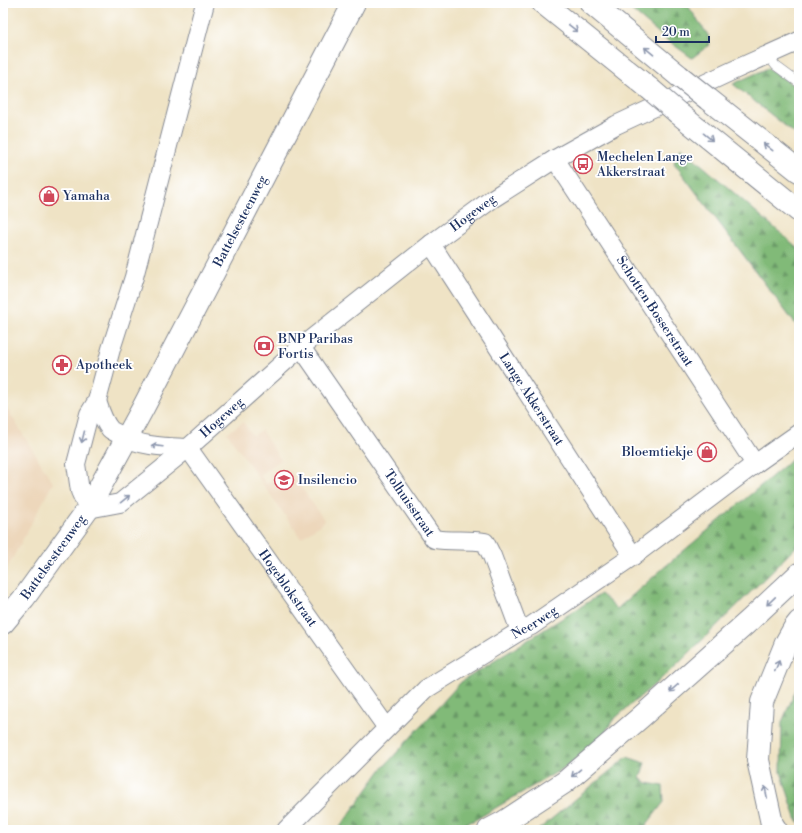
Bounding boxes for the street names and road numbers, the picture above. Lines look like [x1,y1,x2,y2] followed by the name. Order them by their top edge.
[209,172,271,270] street label: Battelsesteenweg
[447,191,499,235] street label: Hogeweg
[613,253,697,370] street label: Schotten Bosserstraat
[496,350,568,449] street label: Lange Akkerstraat
[197,394,247,441] street label: Hogeweg
[380,467,438,540] street label: Tolhuisstraat
[17,511,90,604] street label: Battelsesteenweg
[255,547,321,630] street label: Hogeblokstraat
[508,602,561,642] street label: Neerweg

